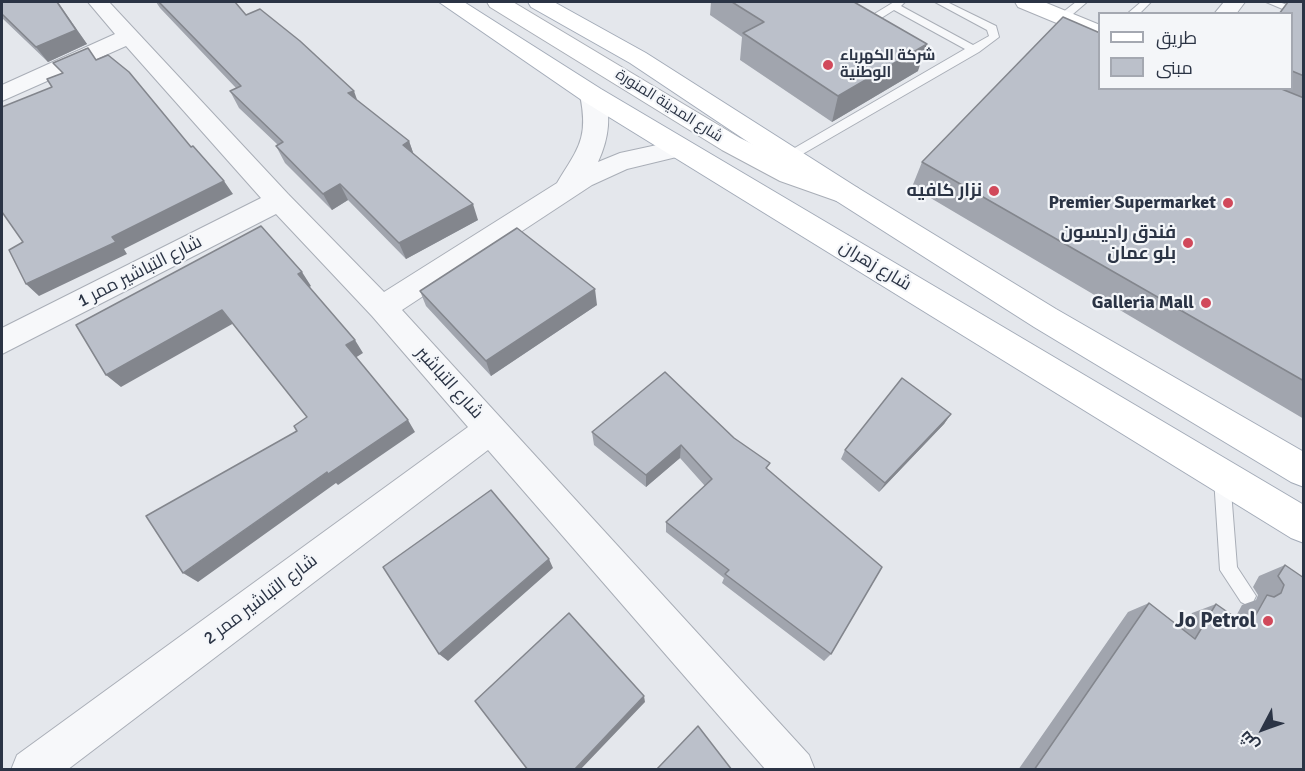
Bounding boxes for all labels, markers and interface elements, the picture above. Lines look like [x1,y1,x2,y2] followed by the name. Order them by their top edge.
[1098,12,1293,90] legend
[1156,27,1197,49] text: طريق
[840,47,935,82] place label: شركة الكهرباء الوطنية
[1156,57,1193,79] text: مبنى
[821,58,835,72] marker: شركة الكهرباء الوطنية
[612,66,726,146] street label: شارع المدينة المنورة
[907,180,982,202] place label: نزار كافيه
[987,184,1001,198] marker: نزار كافيه
[1048,192,1216,214] place label: Premier Supermarket
[1221,196,1235,210] marker: Premier Supermarket
[1060,222,1176,264] place label: فندق راديسون بلو عمان
[74,231,206,313] street label: شارع التباشير ممر 1
[835,236,915,296] street label: شارع زهران
[1181,236,1195,250] marker: فندق راديسون بلو عمان
[1092,292,1194,314] place label: Galleria Mall
[1199,296,1213,310] marker: Galleria Mall
[411,342,487,424] street label: شارع التباشير
[200,550,322,650] street label: شارع التباشير ممر 2
[1175,608,1256,634] place label: Jo Petrol
[1261,614,1275,628] marker: Jo Petrol
[1233,699,1293,759] north arrow
[1235,727,1264,755] text: ش

